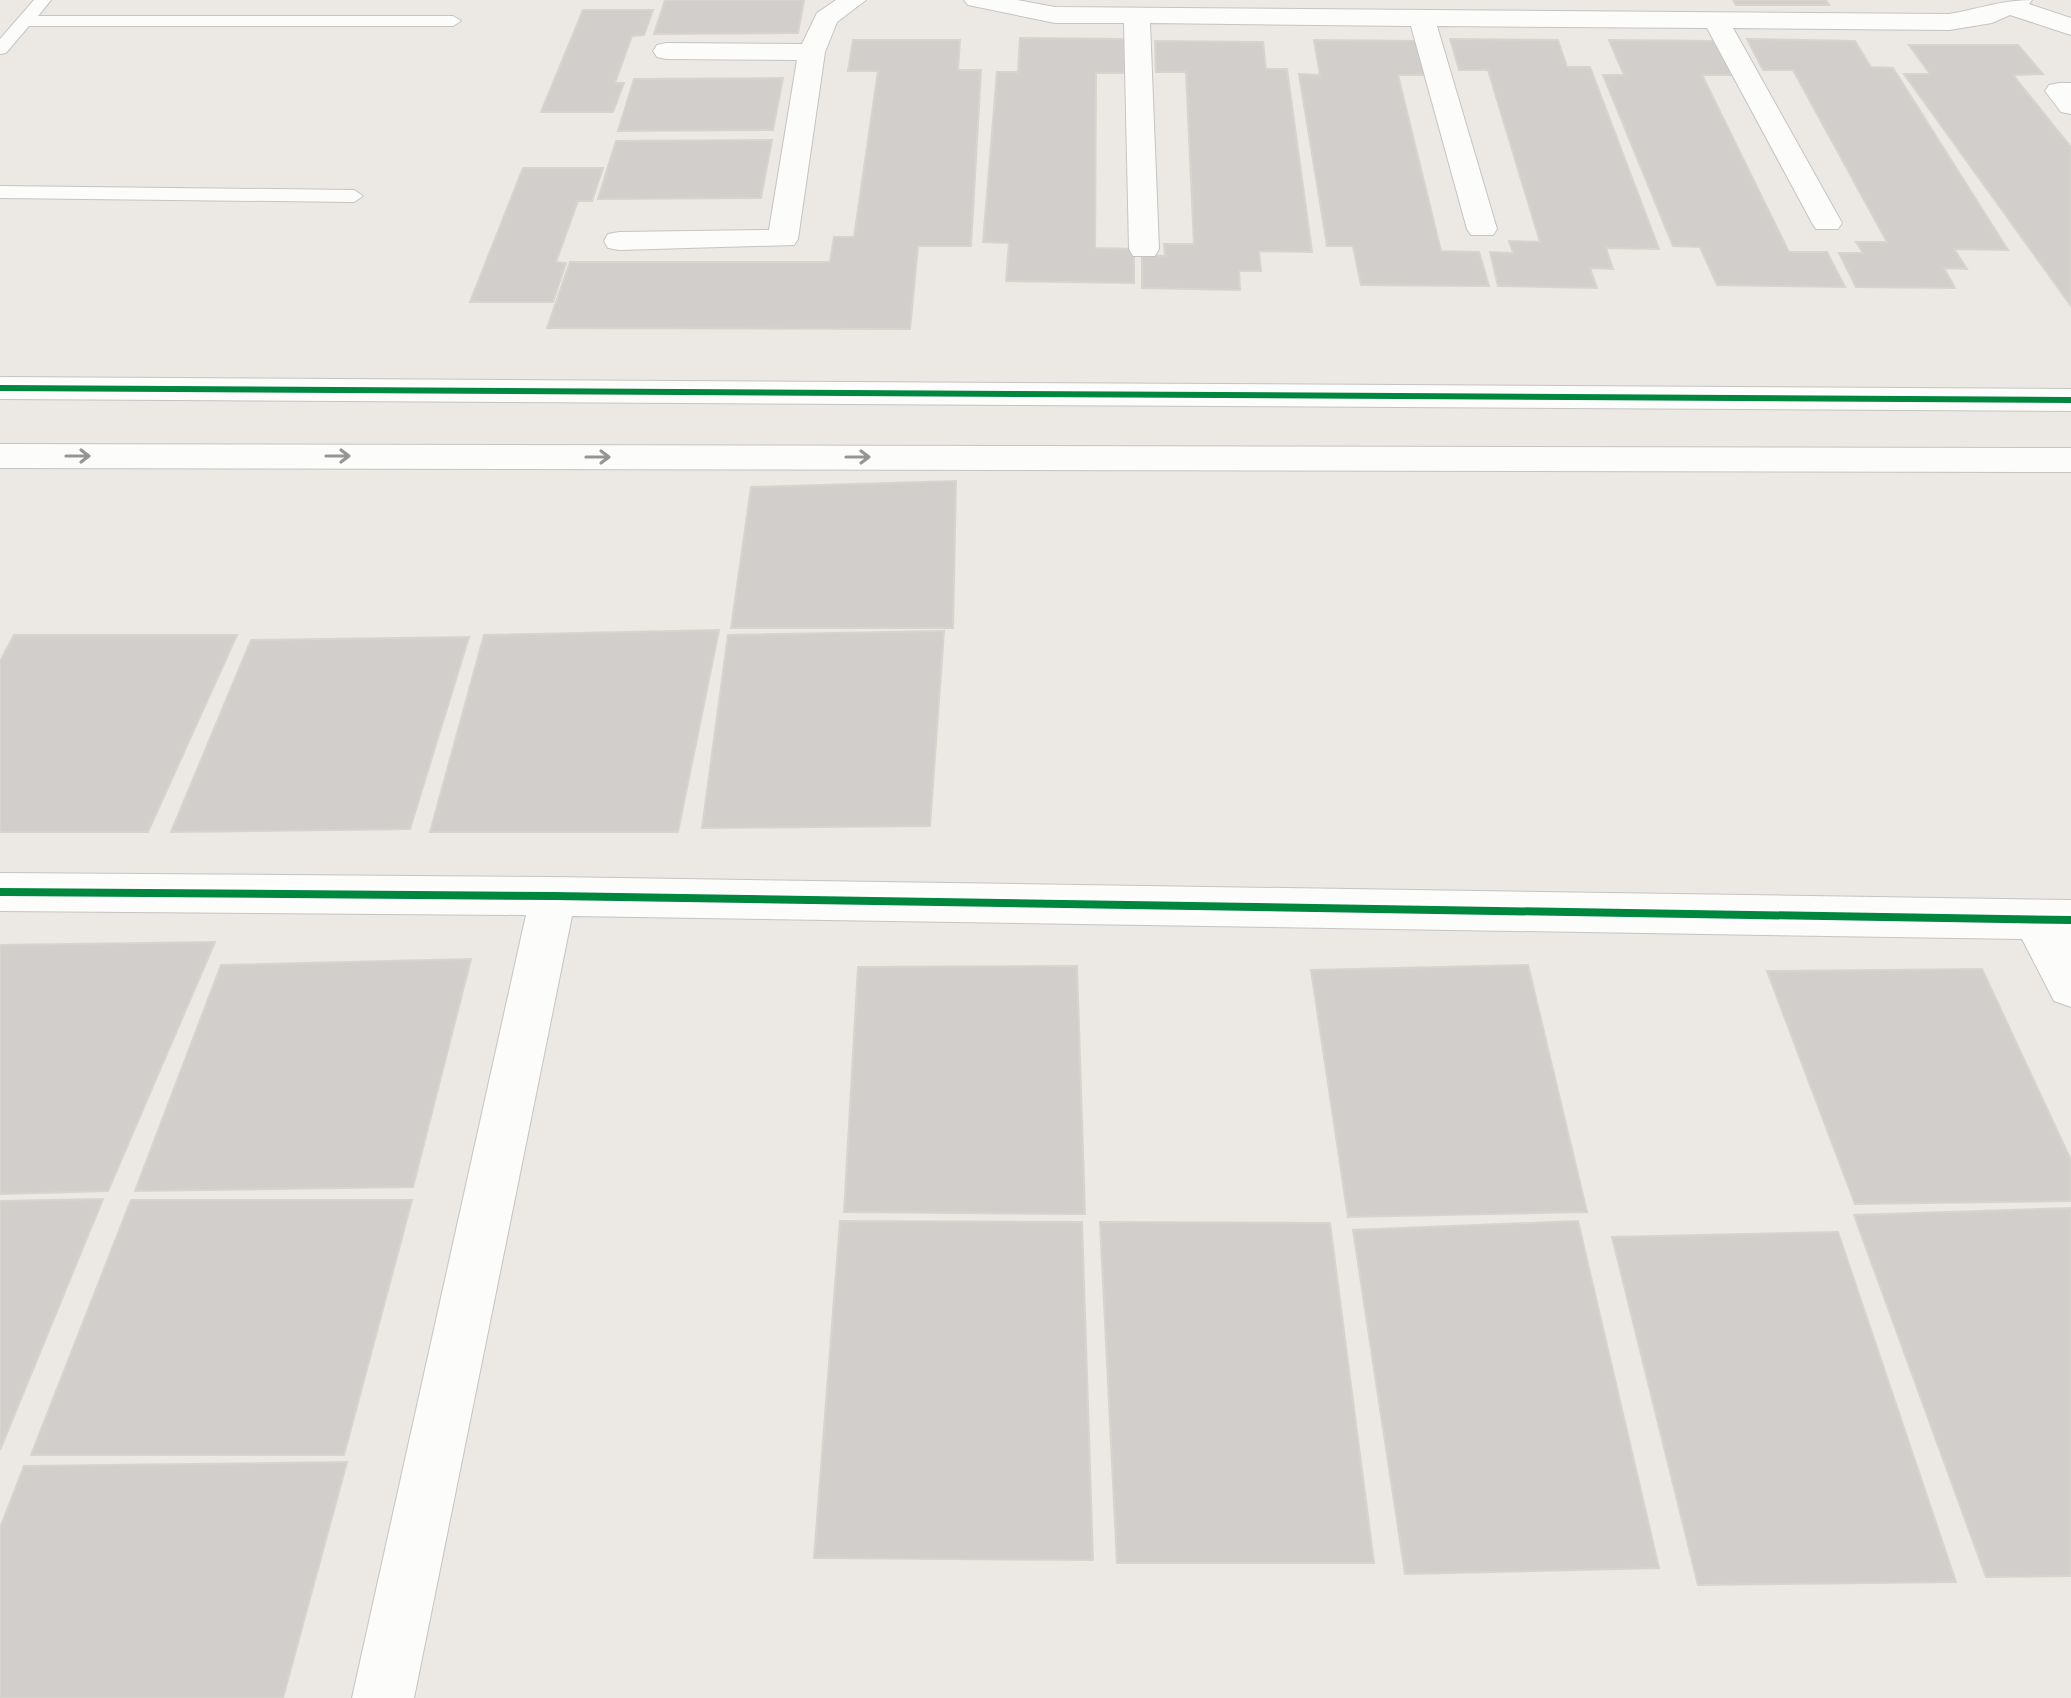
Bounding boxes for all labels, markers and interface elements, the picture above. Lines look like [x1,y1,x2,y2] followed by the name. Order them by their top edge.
[64,448,91,464] one-way arrow
[324,448,351,464] one-way arrow
[584,449,611,465] one-way arrow
[844,449,871,465] one-way arrow

